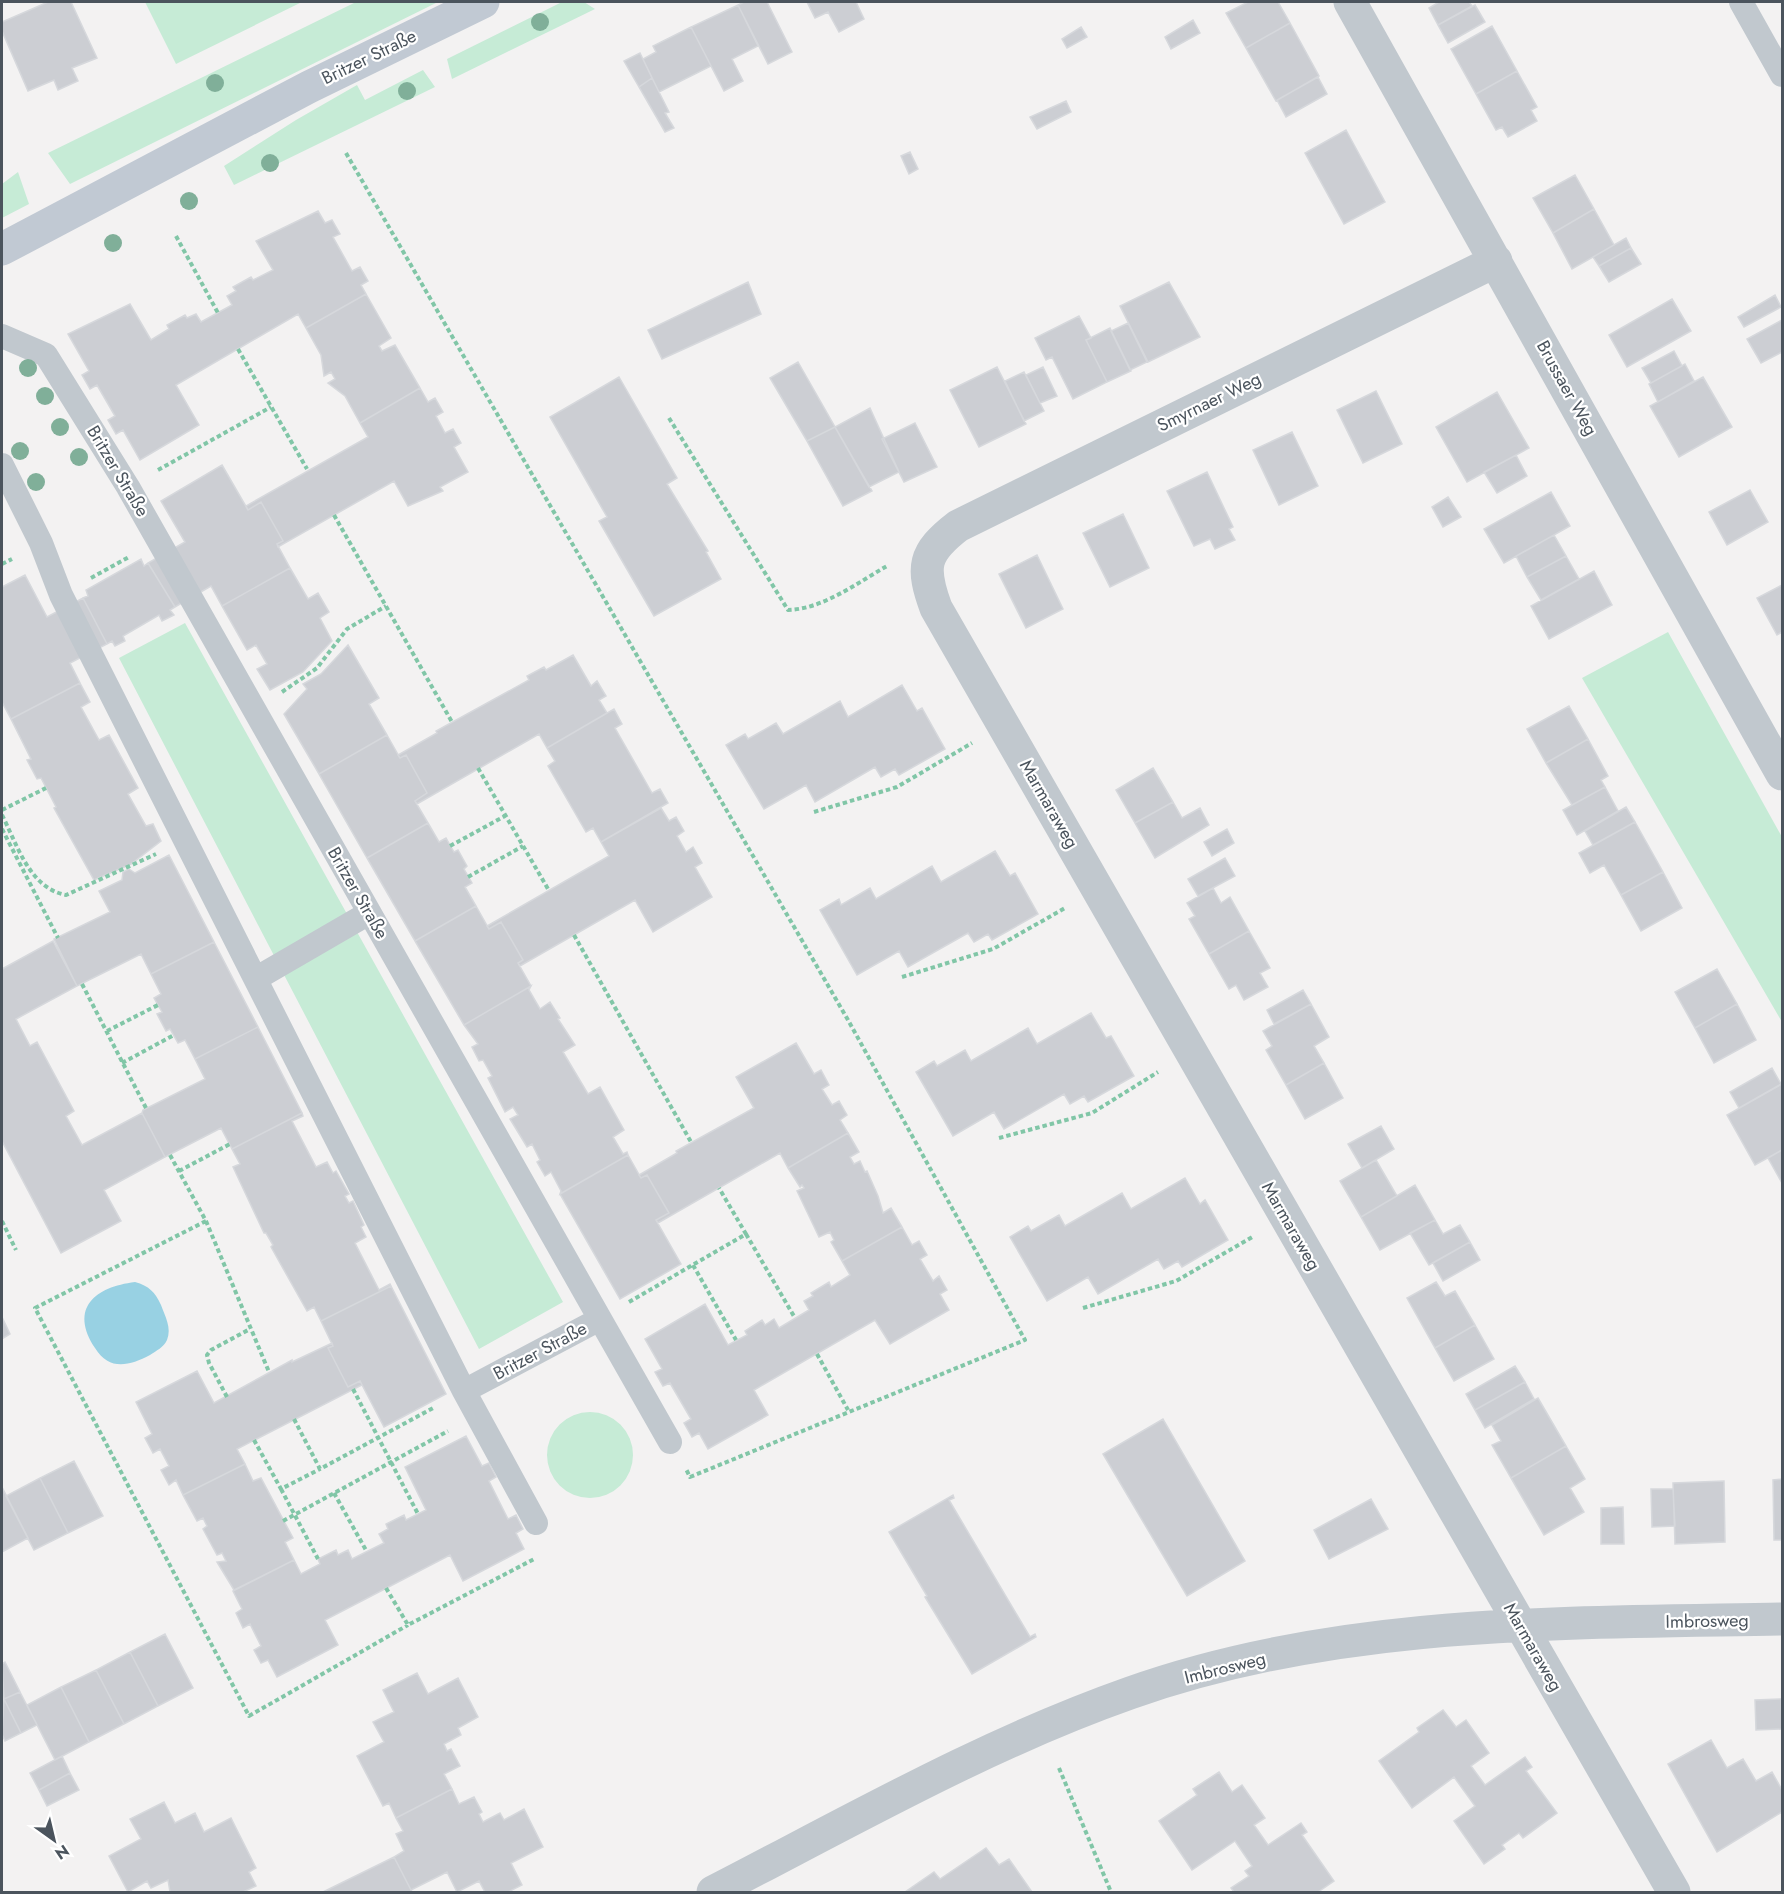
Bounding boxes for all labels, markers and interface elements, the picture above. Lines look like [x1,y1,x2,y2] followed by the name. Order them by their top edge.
[317,23,421,91] street label: Britzer Straße
[1530,336,1604,440] street label: Brussaer Weg
[1153,366,1265,438] street label: Smyrnaer Weg
[80,420,156,522] street label: Britzer Straße
[1013,755,1085,853] street label: Marmaraweg
[321,842,395,944] street label: Britzer Straße
[1255,1177,1327,1275] street label: Marmaraweg
[489,1315,591,1387] street label: Britzer Straße
[1497,1598,1569,1696] street label: Marmaraweg
[1665,1607,1749,1635] street label: Imbrosweg
[1182,1645,1268,1691] street label: Imbrosweg
[24,1810,84,1870] north arrow
[50,1839,74,1865] text: N

